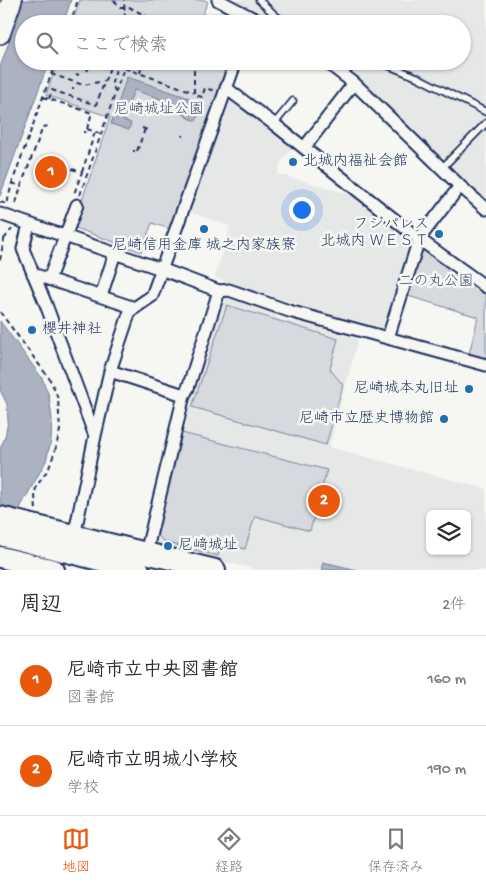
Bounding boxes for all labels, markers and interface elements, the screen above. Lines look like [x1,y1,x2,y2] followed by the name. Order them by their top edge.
[15,15,471,70] search box
[33,29,61,57] icon: search
[73,35,168,58] text: ここで検索
[114,100,204,119] park label: 尼崎城址公園
[303,152,408,171] place label: 北城内福祉会館
[35,153,67,191] pin: 1
[287,156,299,168] marker: 北城内福祉会館
[289,197,315,223] your location
[320,216,429,251] place label: フジパレス 北城内 ＷＥＳＴ
[198,223,210,235] marker: 尼崎信用金庫 城之内家族寮
[433,228,445,240] marker: フジパレス 北城内 ＷＥＳＴ
[112,236,296,255] place label: 尼崎信用金庫 城之内家族寮
[398,273,474,291] park label: 二の丸公園
[42,320,102,339] place label: 櫻井神社
[26,324,38,336] marker: 櫻井神社
[354,379,459,398] place label: 尼崎城本丸旧址
[463,383,475,395] marker: 尼崎城本丸旧址
[299,409,434,428] place label: 尼崎市立歴史博物館
[438,413,450,425] marker: 尼崎市立歴史博物館
[308,482,340,520] pin: 2
[426,510,471,555] map controls
[426,510,471,555] button: layers
[178,536,238,555] place label: 尼﨑城址
[162,540,174,552] marker: 尼﨑城址
[20,594,62,619] text: 周辺
[442,597,466,616] text: 2件
[67,660,238,683] text: 尼崎市立中央図書館
[33,671,39,690] text: 1
[427,671,466,690] text: 160 m
[67,690,115,709] text: 図書館
[67,750,238,773] text: 尼崎市立明城小学校
[32,761,40,780] text: 2
[427,761,466,780] text: 190 m
[67,780,99,799] text: 学校
[62,825,90,877] tab: 地図
[215,825,243,877] tab: 経路
[368,825,424,877] tab: 保存済み

